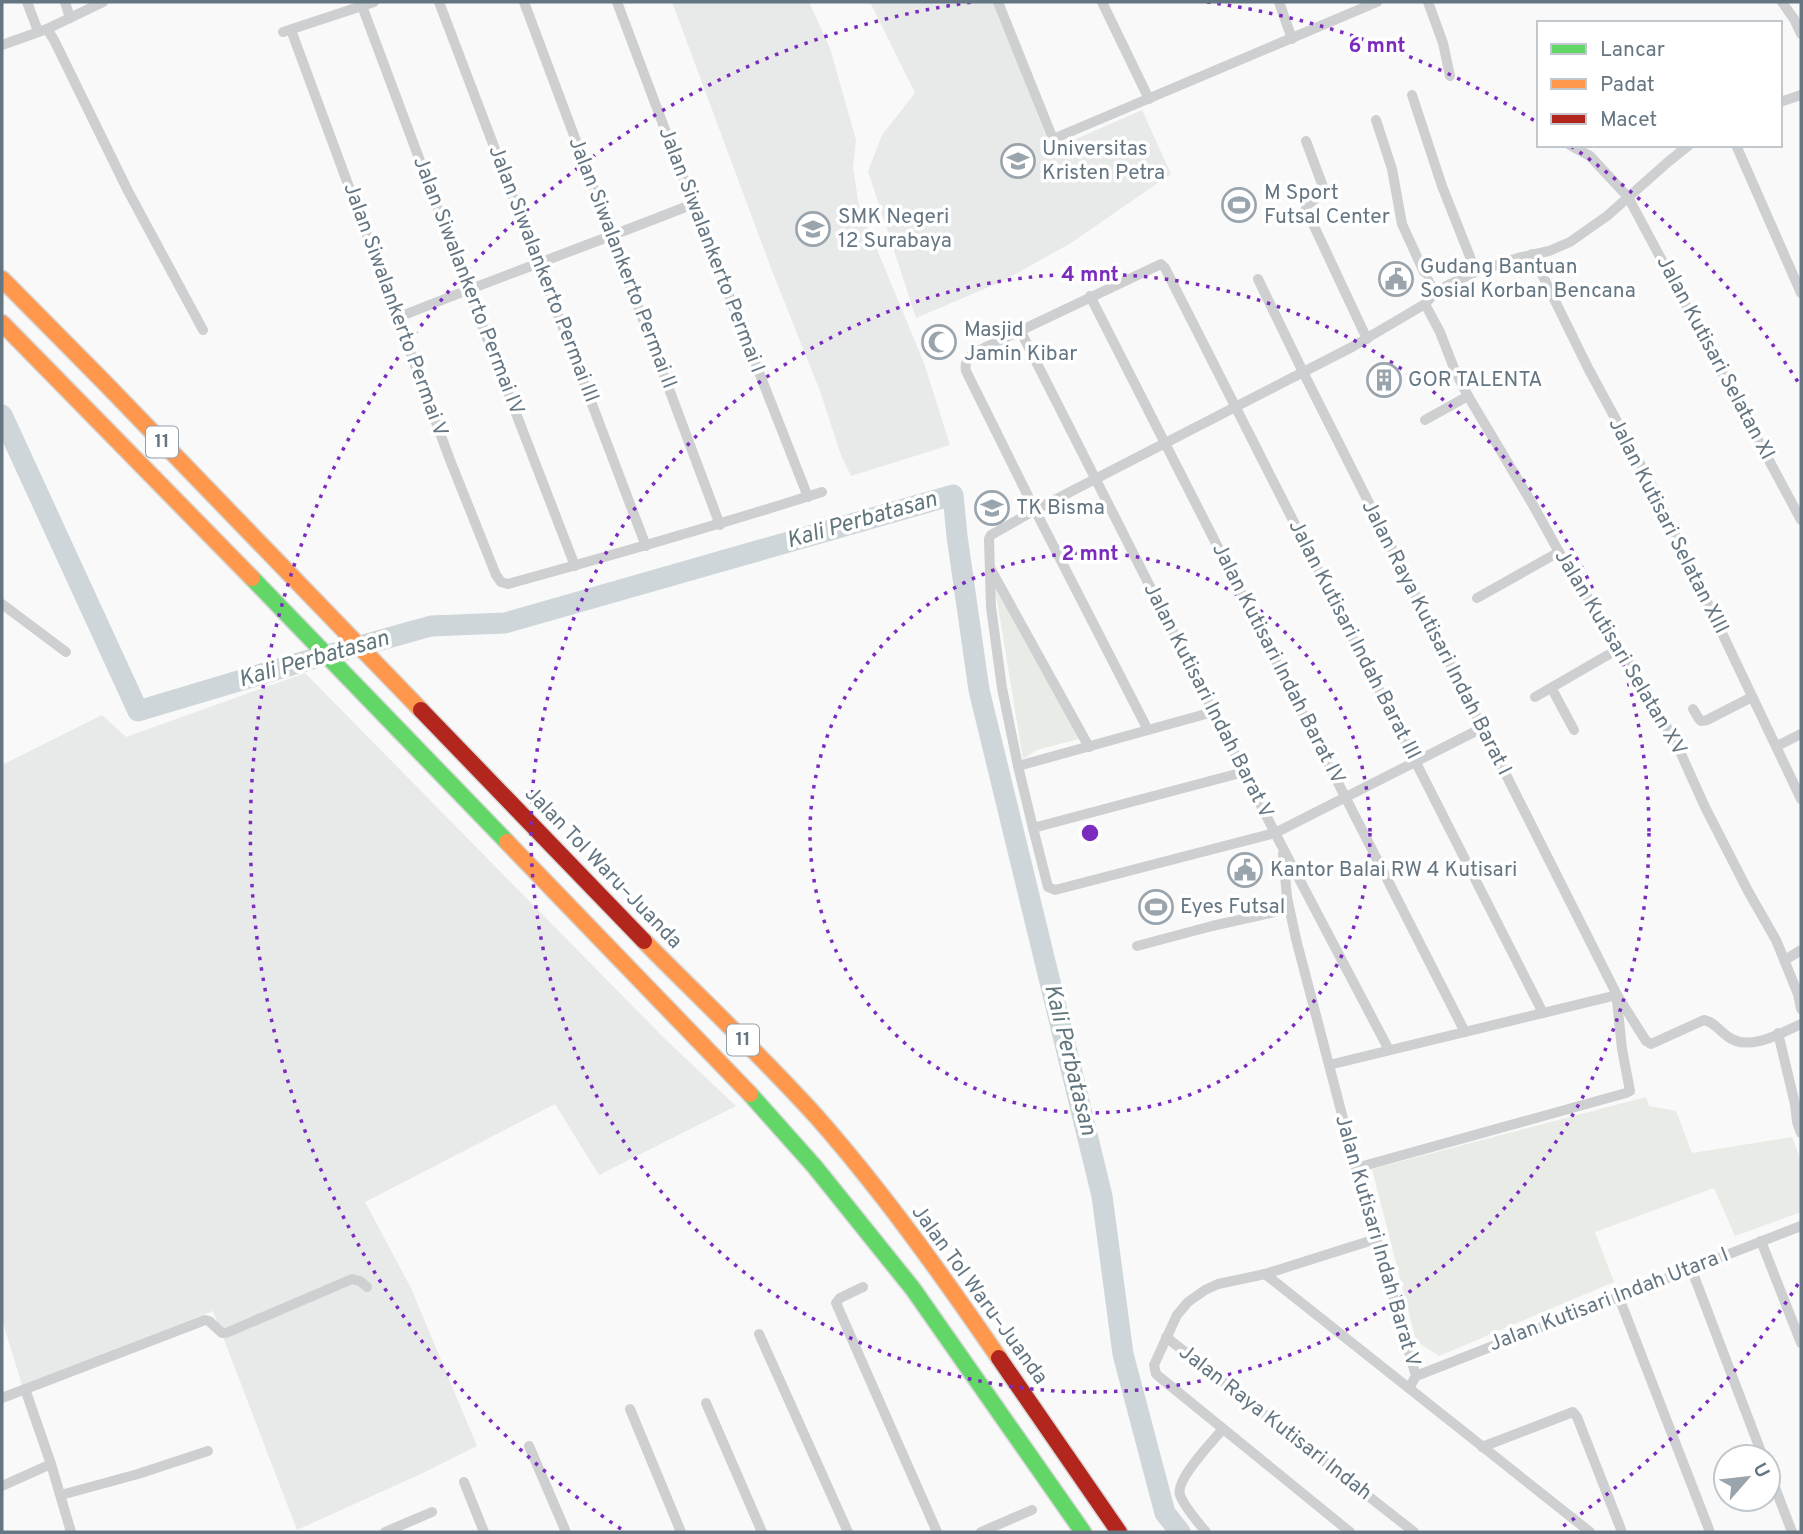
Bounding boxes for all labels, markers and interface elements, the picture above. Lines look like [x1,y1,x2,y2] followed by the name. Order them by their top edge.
[1537,21,1782,147] legend
[1348,33,1406,60] text: 6 mnt
[1600,37,1665,64] text: Lancar
[1600,72,1655,99] text: Padat
[1600,107,1657,134] text: Macet
[652,123,770,377] street label: Jalan Siwalankerto Permai I
[562,133,682,393] street label: Jalan Siwalankerto Permai II
[1042,136,1165,187] place label: Universitas Kristen Petra
[481,142,605,406] street label: Jalan Siwalankerto Permai III
[999,142,1037,180] school or university icon: Universitas Kristen Petra
[406,153,530,419] street label: Jalan Siwalankerto Permai IV
[336,179,454,441] street label: Jalan Siwalankerto Permai V
[1264,180,1390,231] place label: M Sport Futsal Center
[1220,186,1258,224] sports icon: M Sport Futsal Center
[838,204,952,255] place label: SMK Negeri 12 Surabaya
[794,210,832,248] school or university icon: SMK Negeri 12 Surabaya
[1650,251,1780,465] street label: Jalan Kutisari Selatan XI
[1420,254,1636,305] place label: Gudang Bantuan Sosial Korban Bencana
[1377,260,1415,298] public building icon: Gudang Bantuan Sosial Korban Bencana
[1061,262,1119,289] text: 4 mnt
[964,317,1077,368] place label: Masjid Jamin Kibar
[920,323,958,361] mosque icon: Masjid Jamin Kibar
[1365,361,1403,399] building icon: GOR TALENTA
[1408,367,1542,394] place label: GOR TALENTA
[1602,413,1734,639] street label: Jalan Kutisari Selatan XIII
[146,426,178,458] road number: 11
[784,486,941,556] water label: Kali Perbatasan
[973,489,1011,527] school or university icon: TK Bisma
[1016,495,1105,522] place label: TK Bisma
[1355,496,1517,780] street label: Jalan Raya Kutisari Indah Barat I
[1282,515,1426,765] street label: Jalan Kutisari Indah Barat III
[1205,539,1351,789] street label: Jalan Kutisari Indah Barat IV
[1062,541,1118,568] text: 2 mnt
[1548,545,1692,761] street label: Jalan Kutisari Selatan XV
[1137,579,1279,823] street label: Jalan Kutisari Indah Barat V
[236,625,393,695] water label: Kali Perbatasan
[518,781,688,955] street label: Jalan Tol Waru–Juanda
[1078,821,1102,845] centre of rings
[1226,851,1264,889] public building icon: Kantor Balai RW 4 Kutisari
[1270,857,1517,884] place label: Kantor Balai RW 4 Kutisari
[1137,888,1175,926] sports icon: Eyes Futsal
[1180,894,1285,921] place label: Eyes Futsal
[1036,981,1102,1139] water label: Kali Perbatasan
[727,1024,759,1056] road number: 11
[1328,1112,1426,1370] street label: Jalan Kutisari Indah Barat V
[905,1200,1053,1390] street label: Jalan Tol Waru–Juanda
[1485,1242,1733,1358] street label: Jalan Kutisari Indah Utara I
[1173,1339,1377,1507] street label: Jalan Raya Kutisari Indah
[1712,1443,1782,1513] north arrow
[1746,1459,1774,1483] text: U

